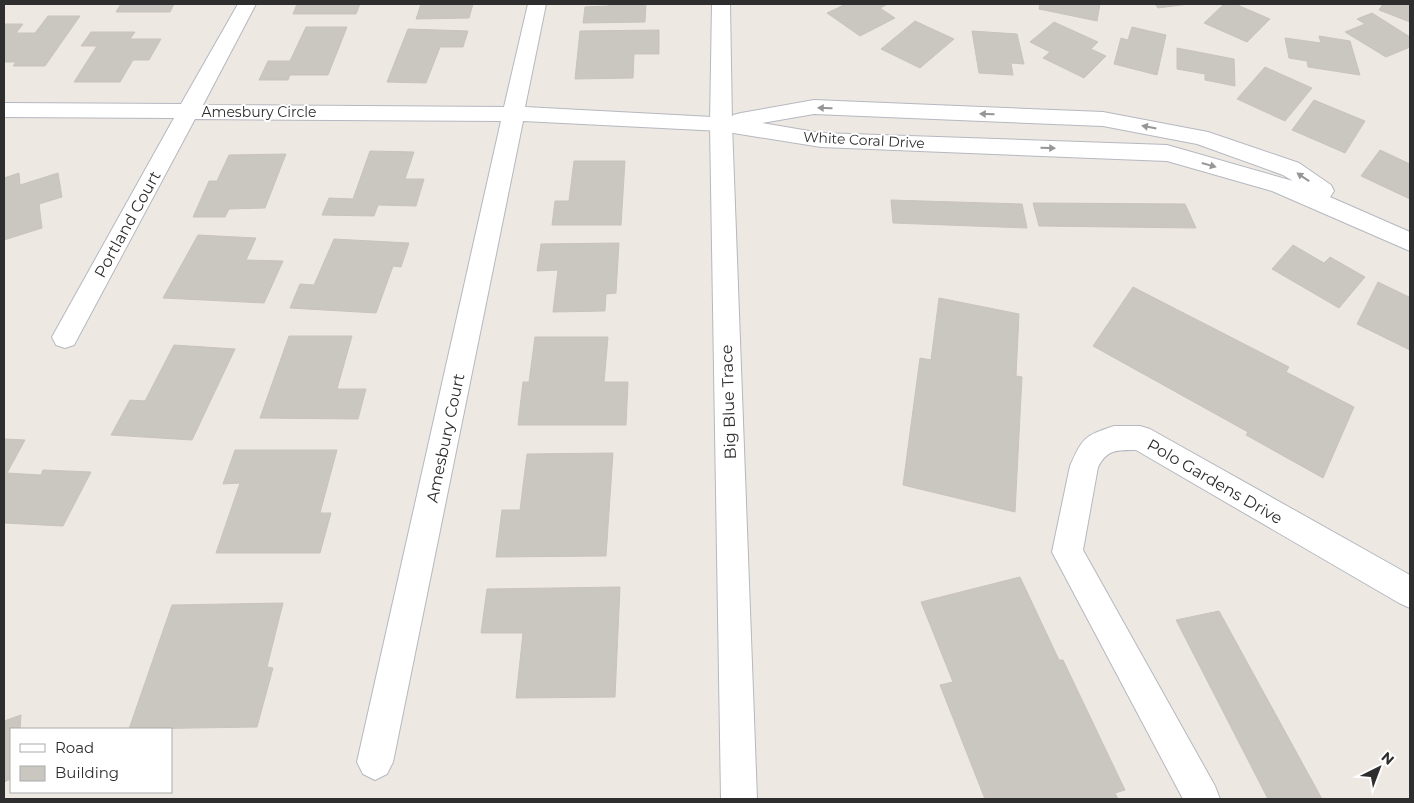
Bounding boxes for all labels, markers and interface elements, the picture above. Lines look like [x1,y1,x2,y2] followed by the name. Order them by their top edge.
[202,103,316,121] street label: Amesbury Circle
[817,103,833,111] one-way arrow
[979,110,995,118] one-way arrow
[1141,123,1157,131] one-way arrow
[803,128,925,152] street label: White Coral Drive
[1040,145,1056,153] one-way arrow
[1201,161,1216,169] one-way arrow
[90,167,165,281] street label: Portland Court
[1296,172,1310,182] one-way arrow
[717,344,740,460] street label: Big Blue Trace
[423,371,469,504] street label: Amesbury Court
[1144,435,1286,528] street label: Polo Gardens Drive
[10,728,172,793] legend
[55,738,94,757] text: Road
[1354,743,1404,793] north arrow
[1377,748,1398,769] text: N
[55,763,119,782] text: Building

